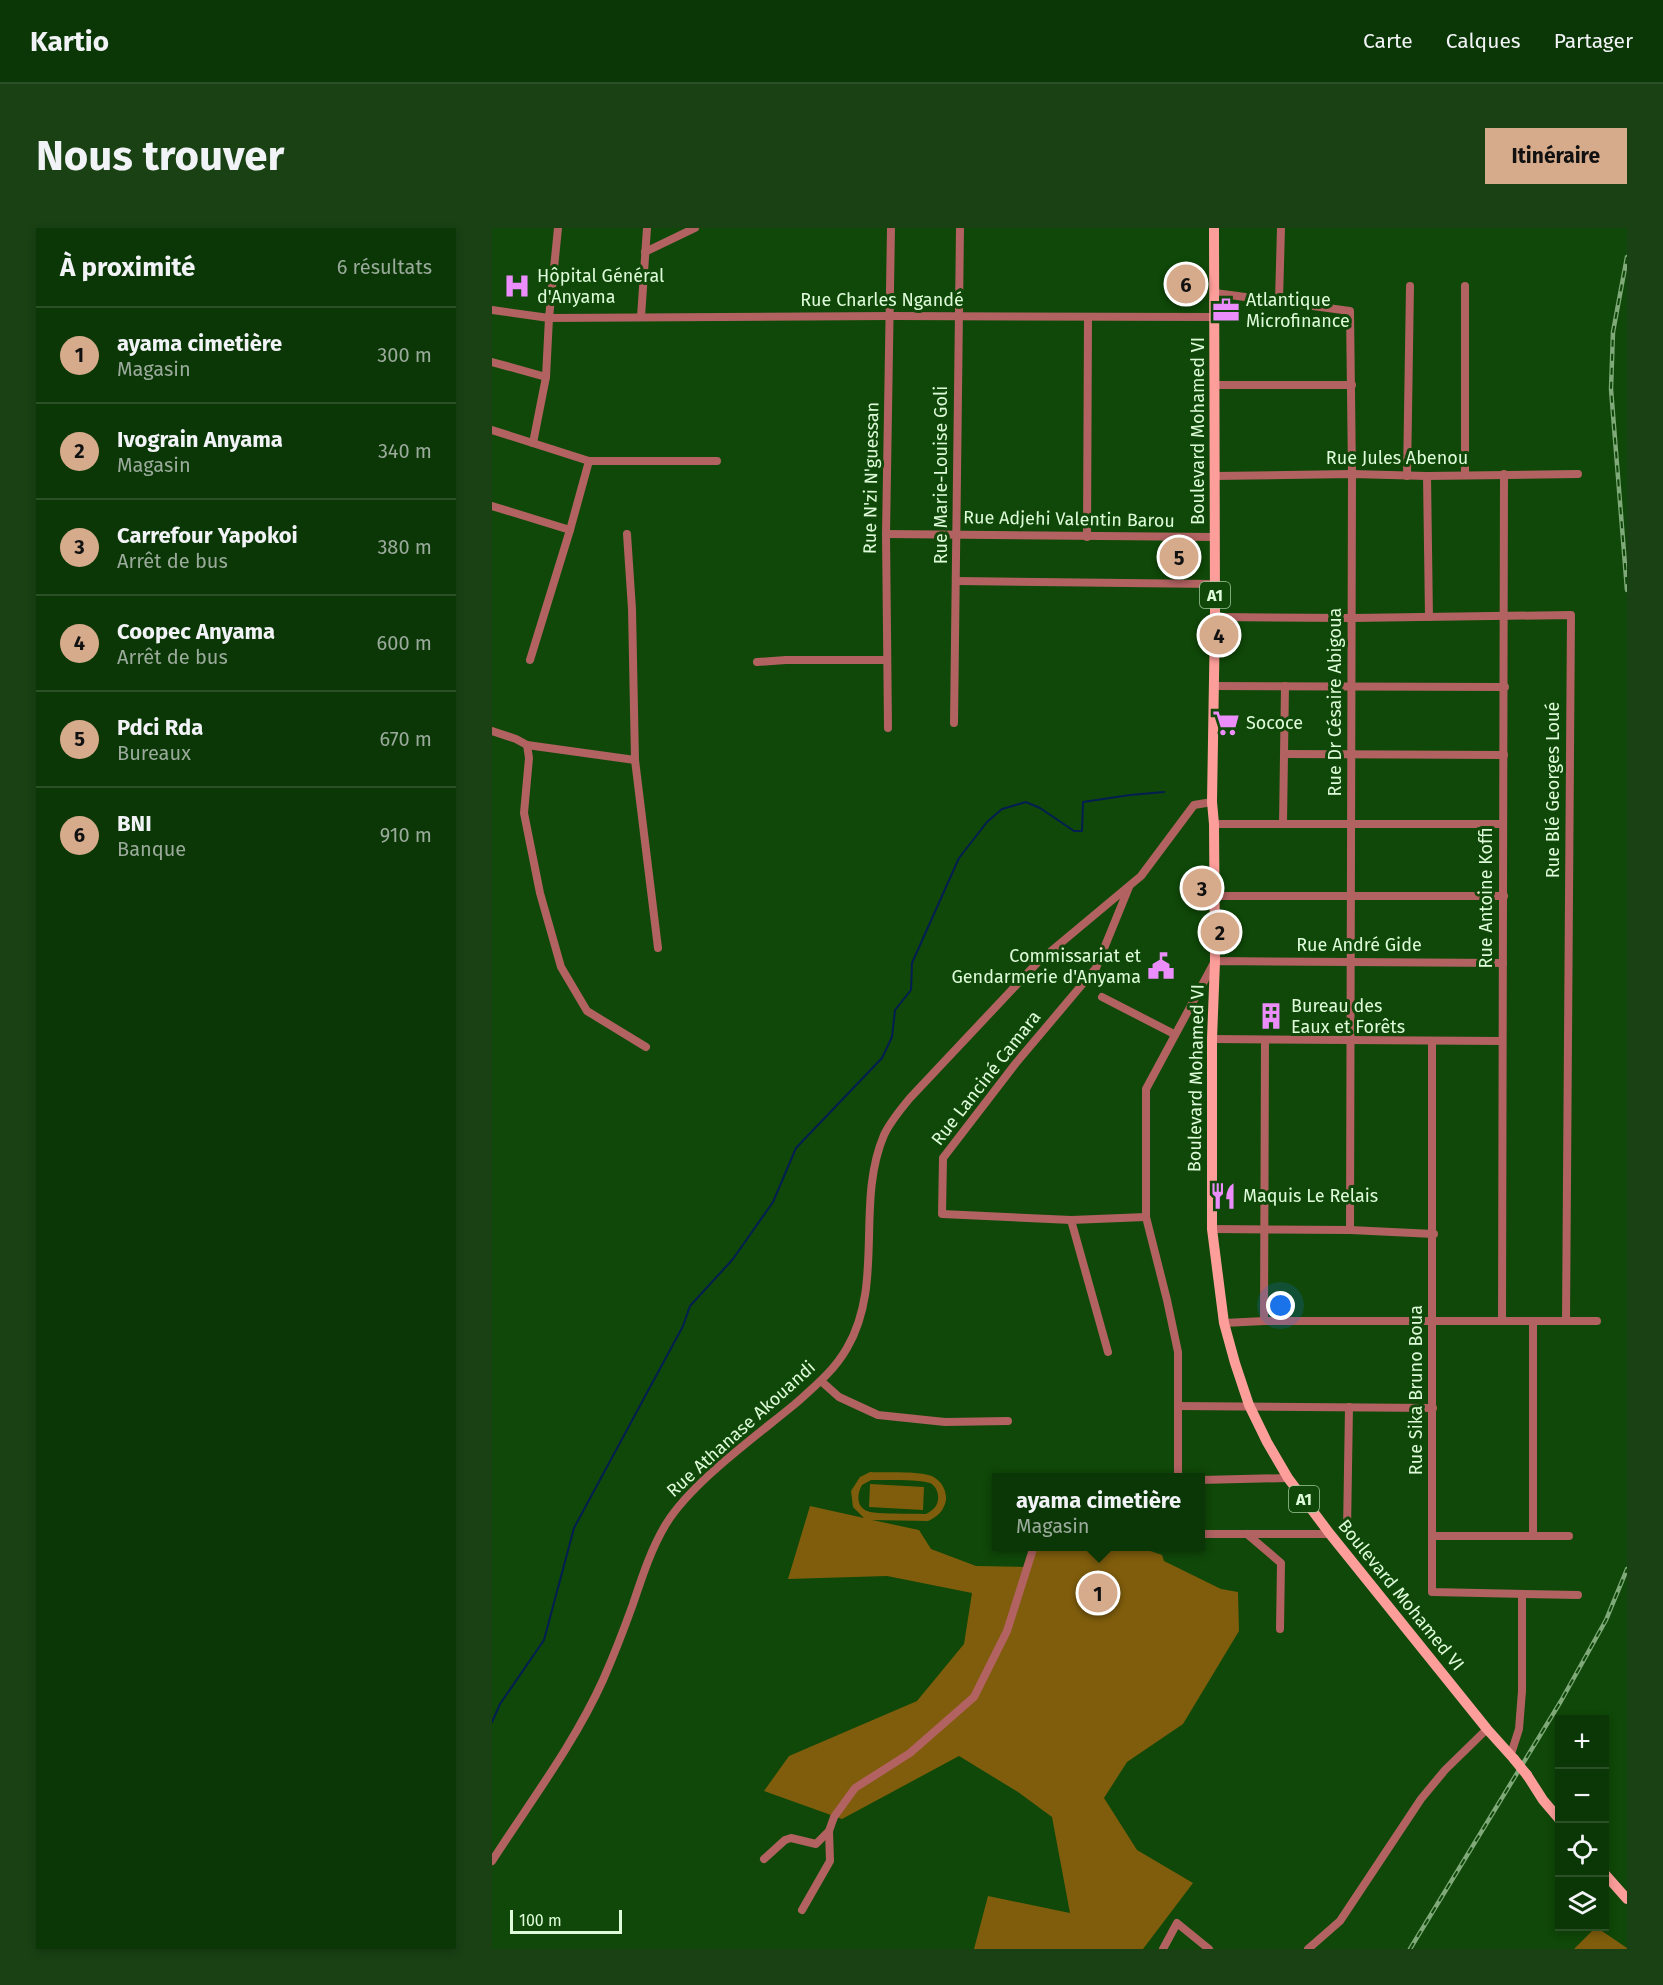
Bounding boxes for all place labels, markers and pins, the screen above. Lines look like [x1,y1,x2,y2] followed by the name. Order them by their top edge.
[1166,262,1206,306] pin: 6
[537,265,664,308] place label: Hôpital Général d'Anyama
[502,271,532,301] hospital icon: Hôpital Général d'Anyama
[1246,289,1350,332] place label: Atlantique Microfinance
[1211,295,1241,325] office icon: Atlantique Microfinance
[1160,534,1198,580] pin: 5
[1200,612,1238,658] pin: 4
[1211,708,1241,738] supermarket icon: Sococe
[1246,712,1303,734] place label: Sococe
[1182,866,1222,910] pin: 3
[1200,910,1240,954] pin: 2
[951,945,1142,988] place label: Commissariat et Gendarmerie d'Anyama
[1146,951,1176,981] public building icon: Commissariat et Gendarmerie d'Anyama
[1291,995,1405,1038] place label: Bureau des Eaux et Forêts
[1256,1001,1286,1031] building icon: Bureau des Eaux et Forêts
[1208,1181,1238,1211] restaurant icon: Maquis Le Relais
[1243,1185,1378,1207] place label: Maquis Le Relais
[1078,1570,1118,1616] pin: 1

